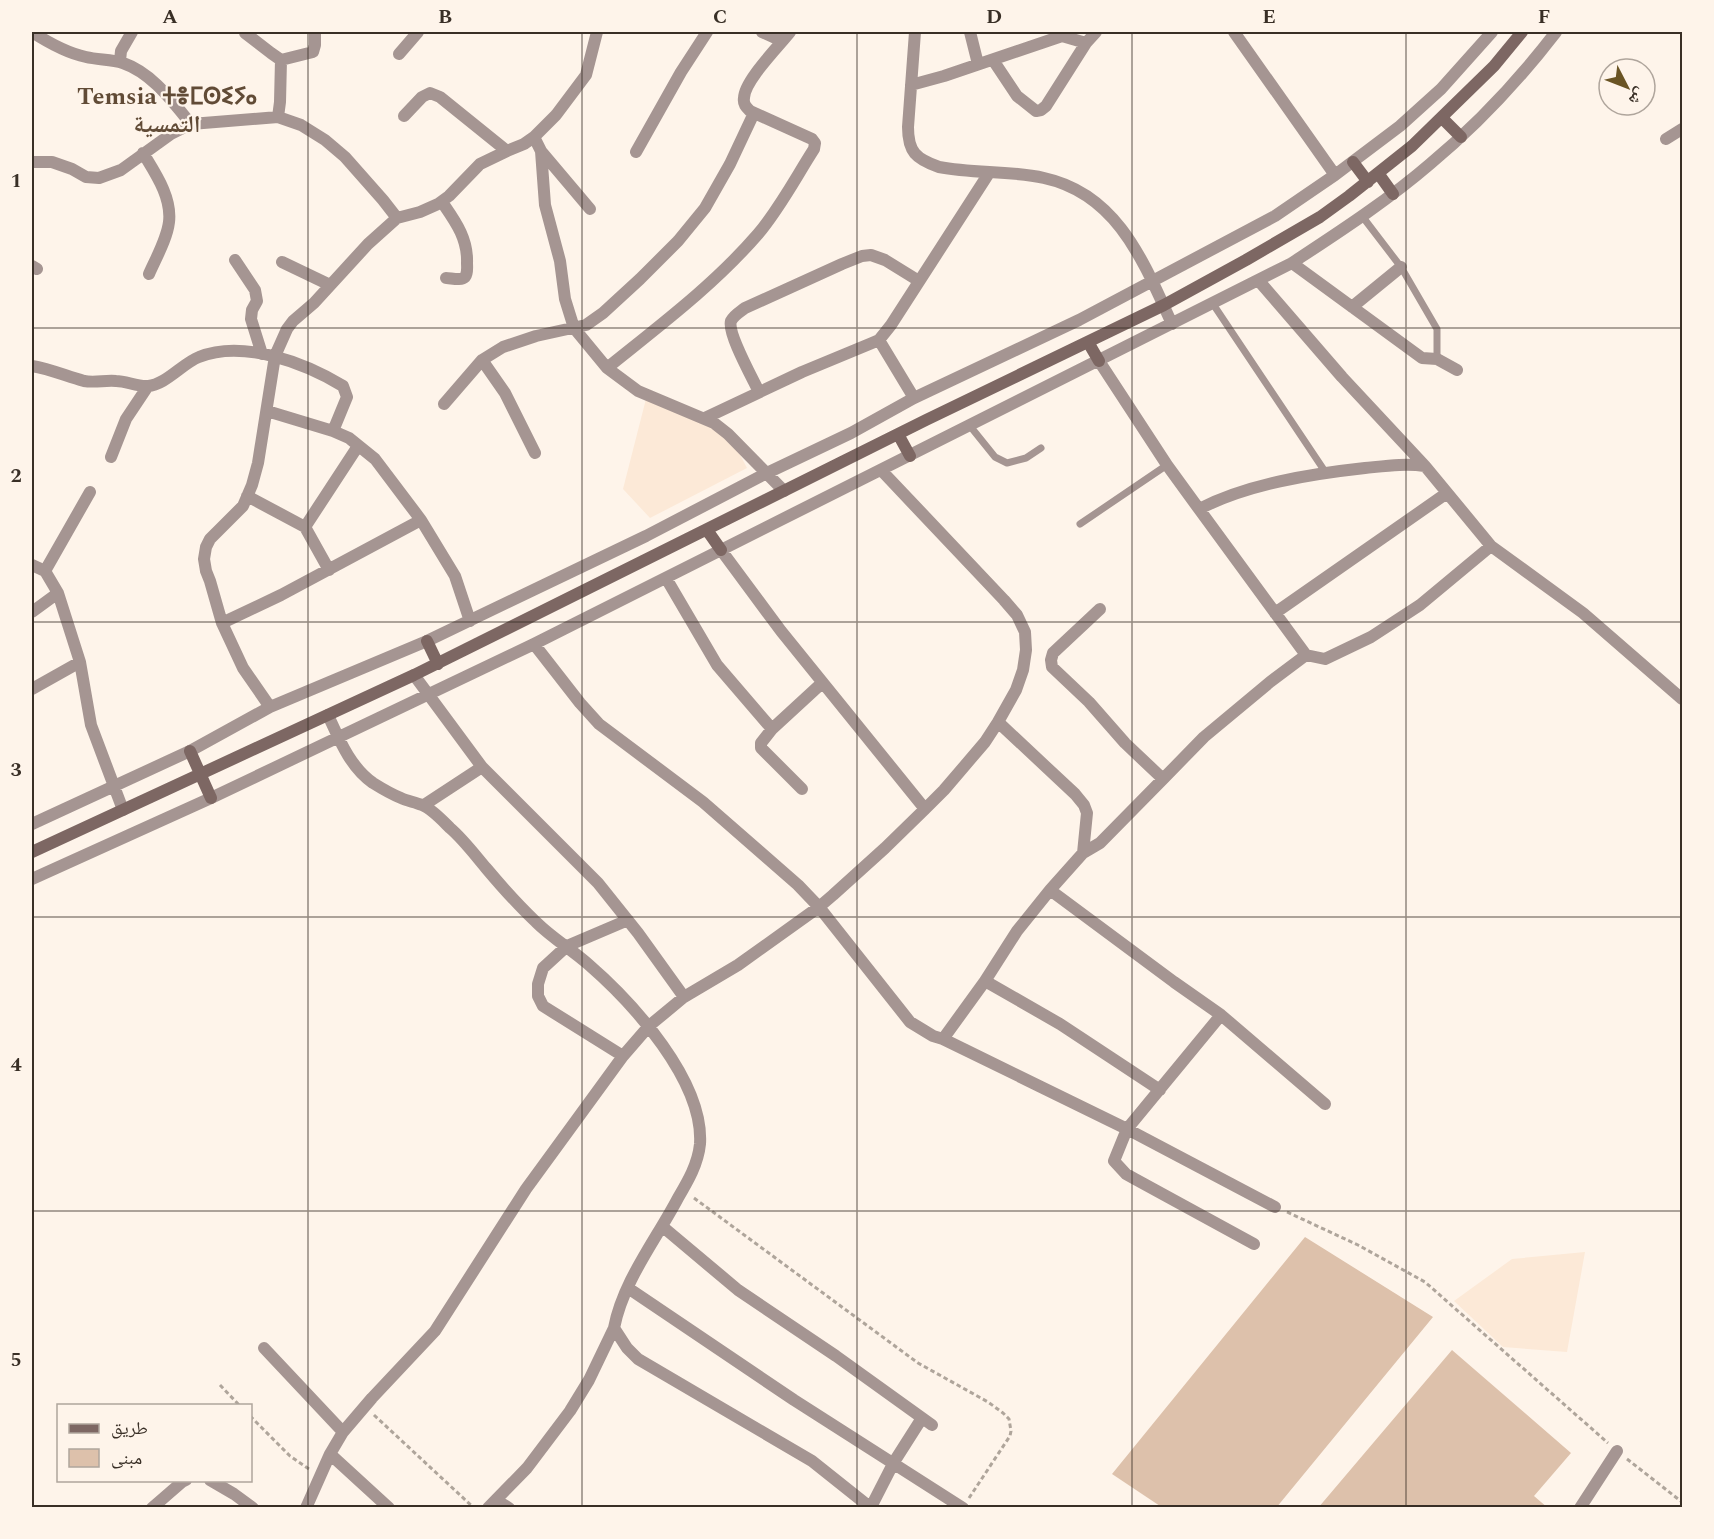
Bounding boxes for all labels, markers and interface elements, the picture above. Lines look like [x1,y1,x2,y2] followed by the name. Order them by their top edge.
[162,2,178,32] text: A
[438,2,452,32] text: B
[713,2,727,32] text: C
[986,2,1002,32] text: D
[1262,2,1276,32] text: E
[1538,2,1550,32] text: F
[1597,57,1657,117] north arrow
[77,79,257,143] district label: Temsia ⵜⴻⵎⵙⵉⵢⴰ التمسية
[1623,82,1652,111] text: ش
[10,166,22,196] text: 1
[10,461,22,491] text: 2
[10,755,22,785] text: 3
[10,1050,22,1080] text: 4
[10,1345,22,1375] text: 5
[57,1404,252,1482] legend
[111,1415,148,1442] text: طريق
[111,1445,142,1472] text: مبنى

